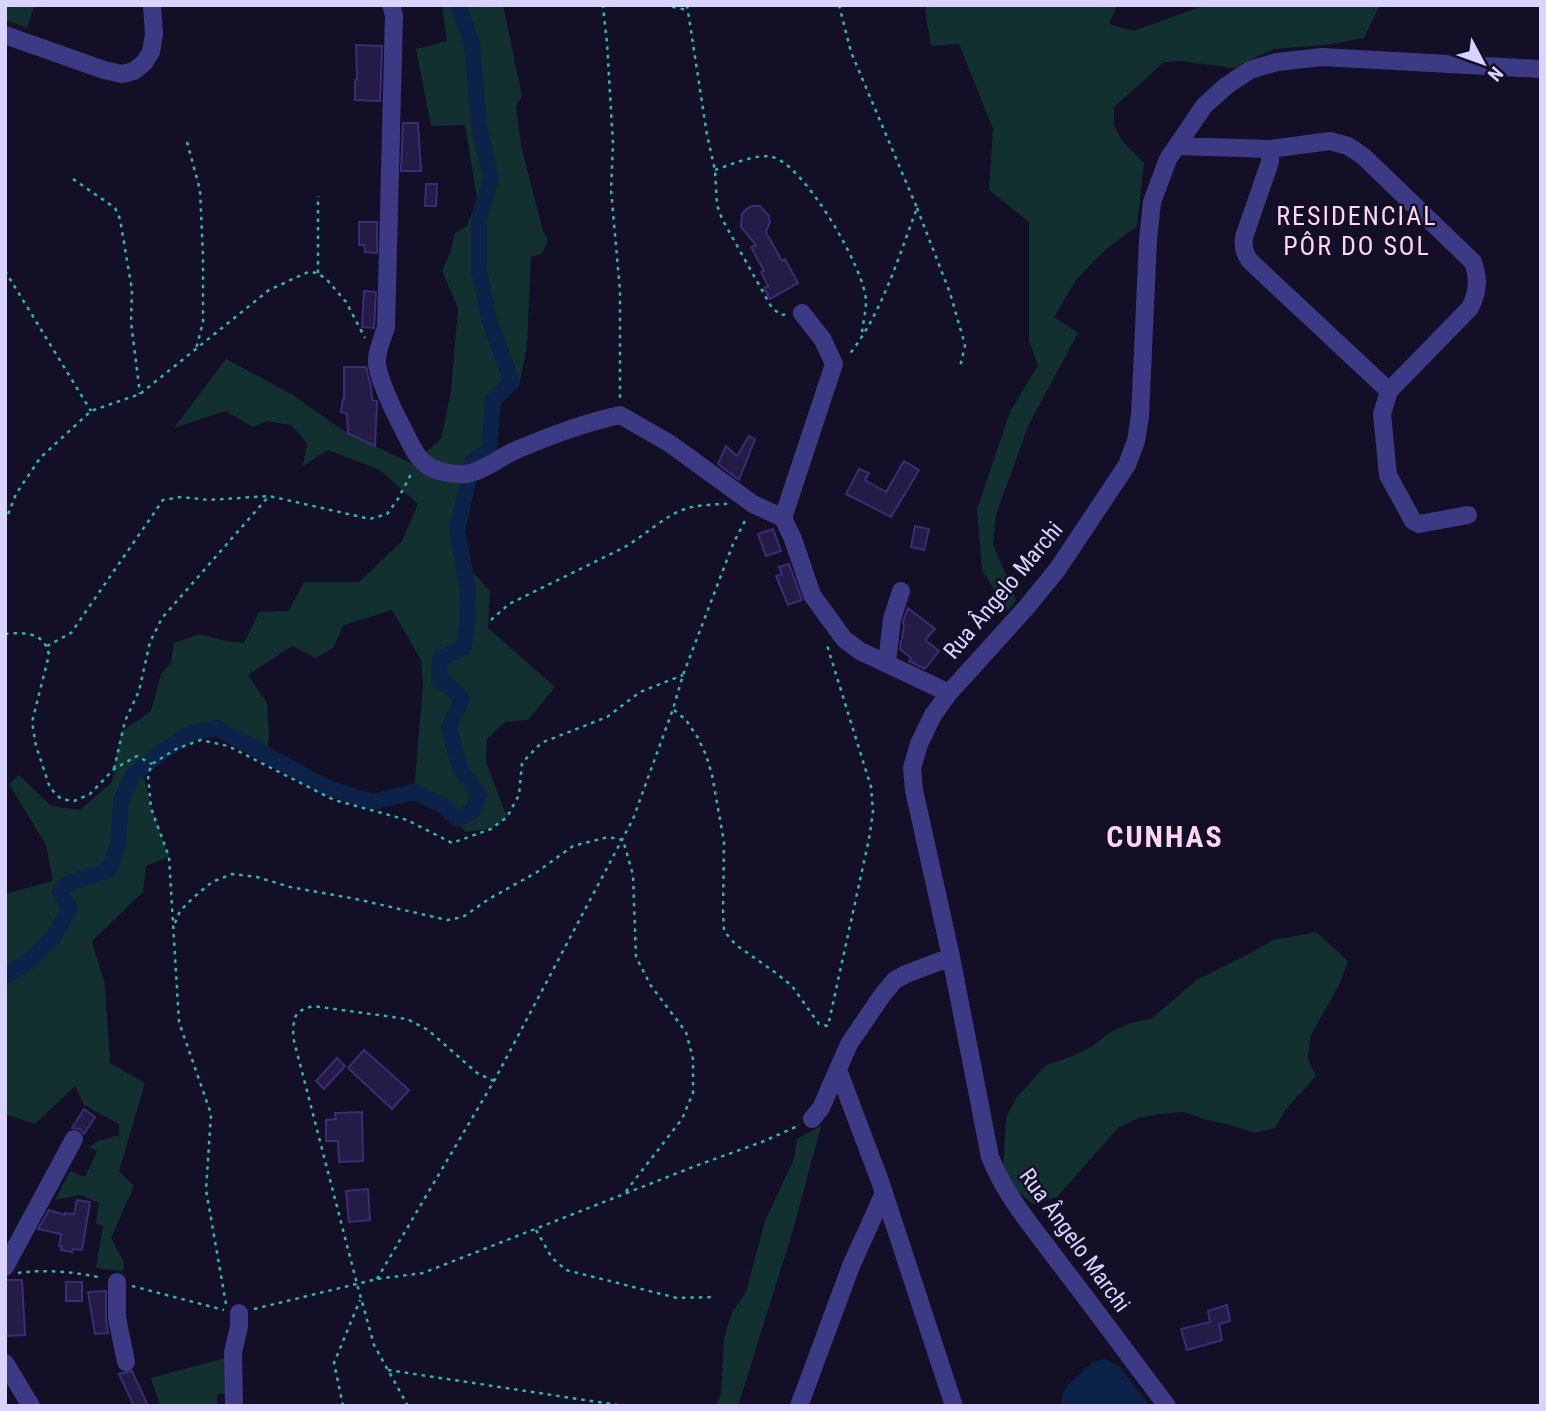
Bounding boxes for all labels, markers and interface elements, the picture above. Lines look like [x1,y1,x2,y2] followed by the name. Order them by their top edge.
[1448,28,1518,98] north arrow
[1483,62,1508,86] text: N
[1276,201,1438,261] district label: RESIDENCIAL PÔR DO SOL
[937,516,1069,664] street label: Rua Ângelo Marchi
[1106,819,1224,854] district label: CUNHAS
[1014,1163,1136,1317] street label: Rua Ângelo Marchi

